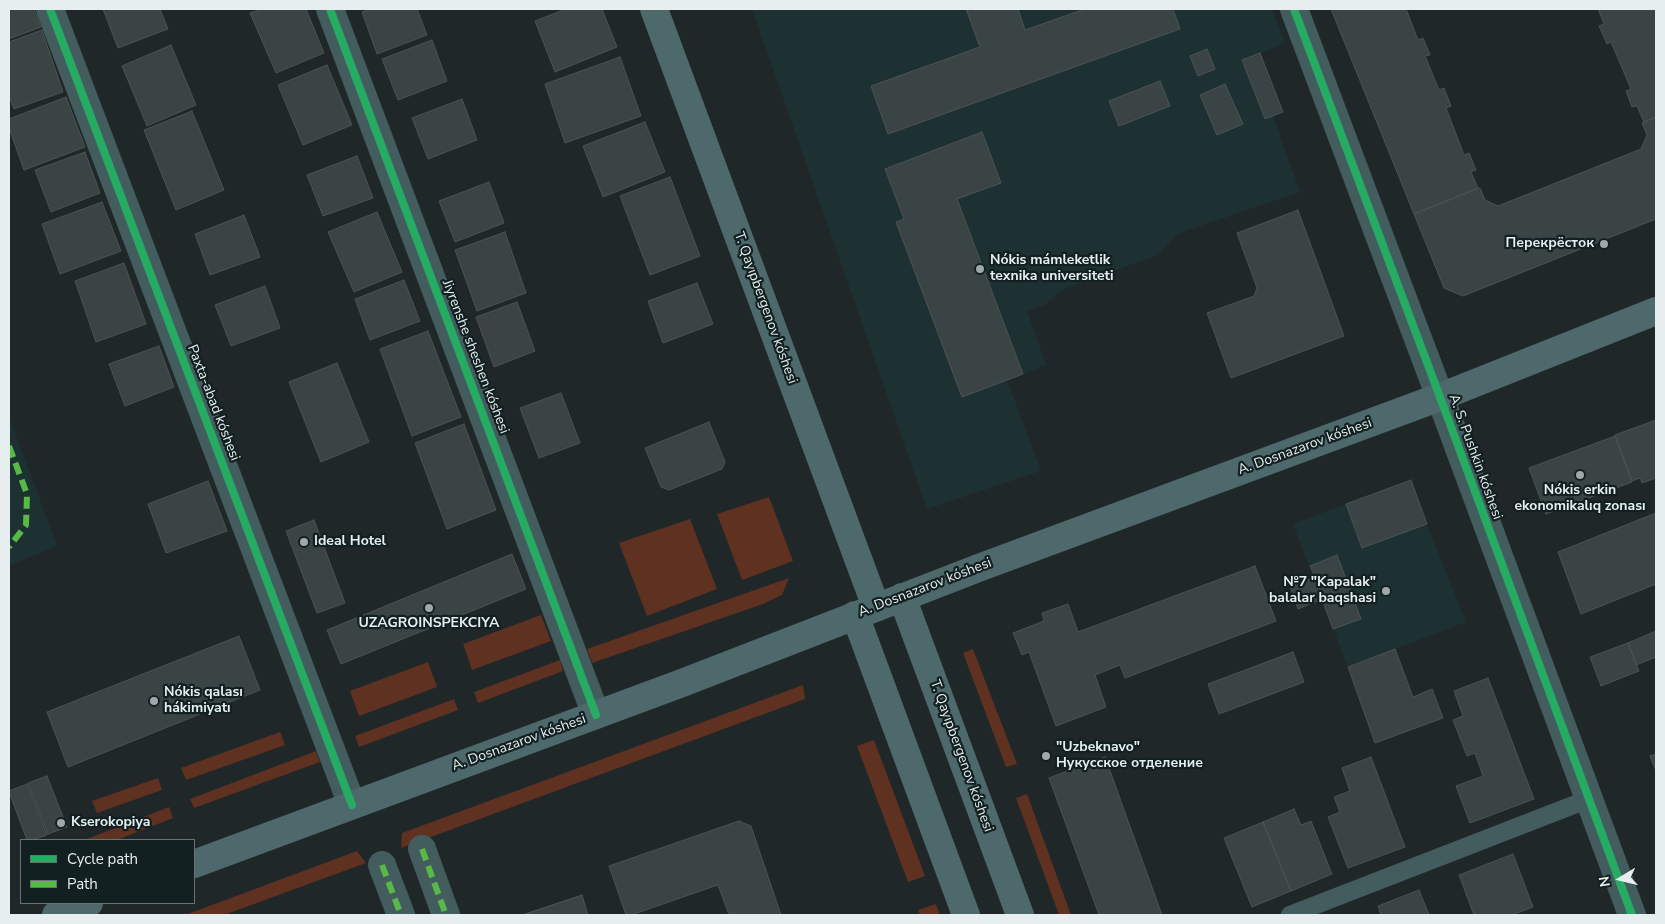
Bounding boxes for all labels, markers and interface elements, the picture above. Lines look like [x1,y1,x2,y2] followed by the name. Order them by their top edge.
[730,230,800,386] street label: T. Qayıpbergenov kóshesi
[1505,236,1594,252] place label: Перекрёсток
[1598,238,1610,250] marker: Перекрёсток
[990,253,1113,286] place label: Nókis mámleketlik texnika universiteti
[974,263,986,275] marker: Nókis mámleketlik texnika universiteti
[438,278,512,436] street label: Jiyrenshe sheshen kóshesi
[183,343,243,463] street label: Paxta-abad kóshesi
[1444,392,1506,522] street label: A. S. Pushkin kóshesi
[1236,415,1374,479] street label: A. Dosnazarov kóshesi
[1574,469,1586,481] marker: Nókis erkin ekonomikalıq zonası
[1514,483,1646,516] place label: Nókis erkin ekonomikalıq zonası
[314,534,386,550] place label: Ideal Hotel
[298,536,310,548] marker: Ideal Hotel
[856,555,994,621] street label: A. Dosnazarov kóshesi
[1269,575,1376,608] place label: №7 "Kapalak" balalar baqshasi
[1380,585,1392,597] marker: №7 "Kapalak" balalar baqshasi
[423,602,435,614] marker: UZAGROINSPEKCIYA
[359,616,499,632] place label: UZAGROINSPEKCIYA
[926,678,996,834] street label: T. Qayıpbergenov kóshesi
[164,685,243,718] place label: Nókis qalası hákimiyatı
[148,695,160,707] marker: Nókis qalası hákimiyatı
[450,711,588,775] street label: A. Dosnazarov kóshesi
[1056,740,1203,772] place label: "Uzbeknavo" Нукусское отделение
[1040,750,1052,762] marker: "Uzbeknavo" Нукусское отделение
[71,815,150,831] place label: Kserokopiya
[55,817,67,829] marker: Kserokopiya
[20,839,195,904] legend
[67,849,138,869] text: Cycle path
[1595,854,1645,904] north arrow
[67,874,98,894] text: Path
[1594,875,1615,888] text: N

